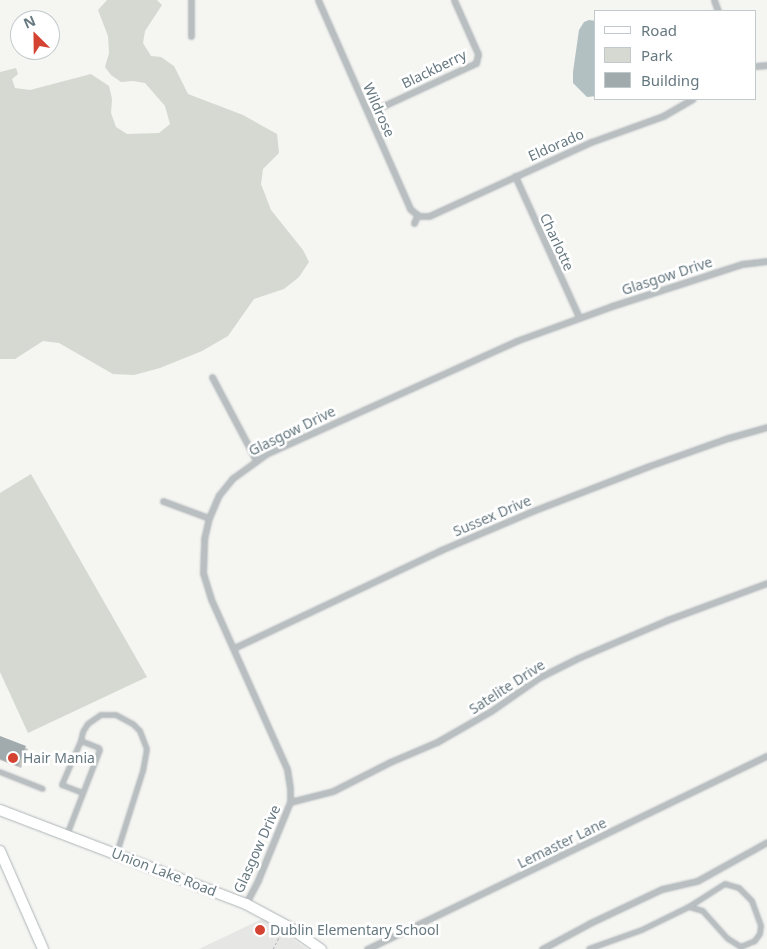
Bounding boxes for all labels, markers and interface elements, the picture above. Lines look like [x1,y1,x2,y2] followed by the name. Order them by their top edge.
[10,10,60,60] north arrow
[594,10,757,100] legend
[20,11,38,33] text: N
[641,20,677,40] text: Road
[641,45,673,65] text: Park
[399,46,469,92] street label: Blackberry
[641,70,699,90] text: Building
[360,80,398,140] street label: Wildrose
[526,125,586,165] street label: Eldorado
[536,211,578,273] street label: Charlotte
[620,253,714,299] street label: Glasgow Drive
[246,403,338,459] street label: Glasgow Drive
[451,492,533,540] street label: Sussex Drive
[466,656,548,718] street label: Satelite Drive
[23,750,95,766] place label: Hair Mania
[7,752,19,764] marker: Hair Mania
[230,802,284,896] street label: Glasgow Drive
[515,814,609,872] street label: Lemaster Lane
[109,844,219,900] street label: Union Lake Road
[270,922,439,938] place label: Dublin Elementary School
[254,924,266,936] marker: Dublin Elementary School

